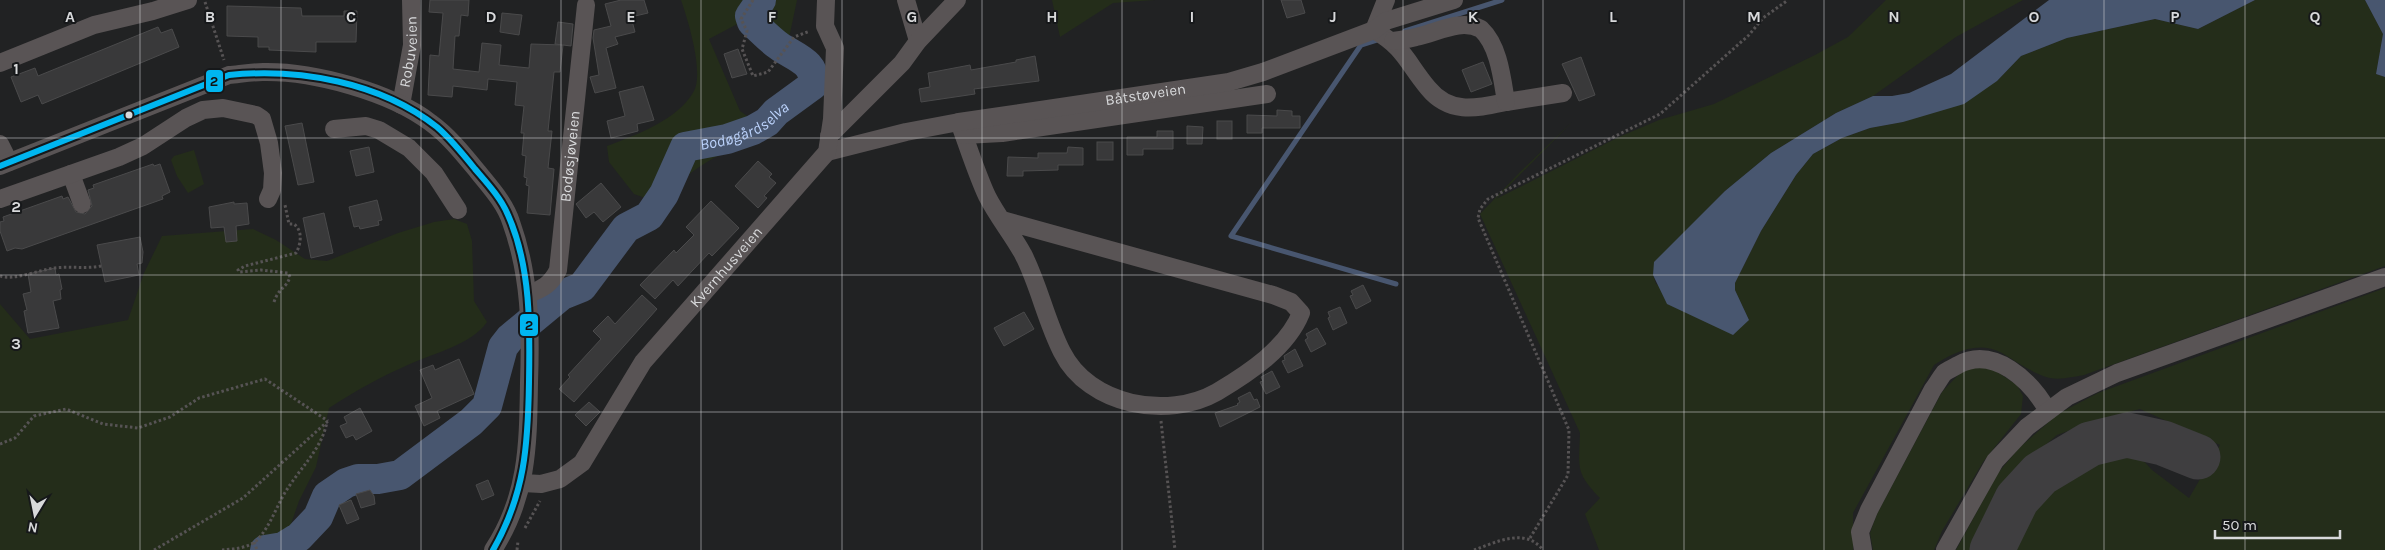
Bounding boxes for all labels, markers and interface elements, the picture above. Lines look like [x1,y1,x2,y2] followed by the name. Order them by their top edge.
[65,7,75,26] text: A
[205,7,215,26] text: B
[346,7,356,26] text: C
[486,7,497,26] text: D
[626,7,636,26] text: E
[768,7,777,26] text: F
[907,7,917,26] text: G
[1046,7,1058,26] text: H
[1190,7,1194,26] text: I
[1329,7,1337,26] text: J
[1468,7,1479,26] text: K
[1609,7,1617,26] text: L
[1747,7,1761,26] text: M
[1888,7,1900,26] text: N
[2029,7,2040,26] text: O
[2170,7,2180,26] text: P
[2310,7,2321,26] text: Q
[395,16,421,89] street label: Robuveien
[13,59,19,78] text: 1
[205,69,224,93] line badge: 2
[210,73,218,90] text: 2
[1104,79,1187,109] street label: Båtstøveien
[698,97,792,154] water label: Bodøgårdselva
[124,110,134,120] unlabelled marker
[556,110,584,203] street label: Bodøsjøveien
[11,197,21,216] text: 2
[686,223,766,311] street label: Kvernhusveien
[519,313,539,337] line badge: 2
[525,317,533,334] text: 2
[11,334,21,353] text: 3
[10,490,60,540] north arrow
[2215,508,2340,540] scale bar
[2222,516,2257,534] text: 50 m
[26,518,39,537] text: N

